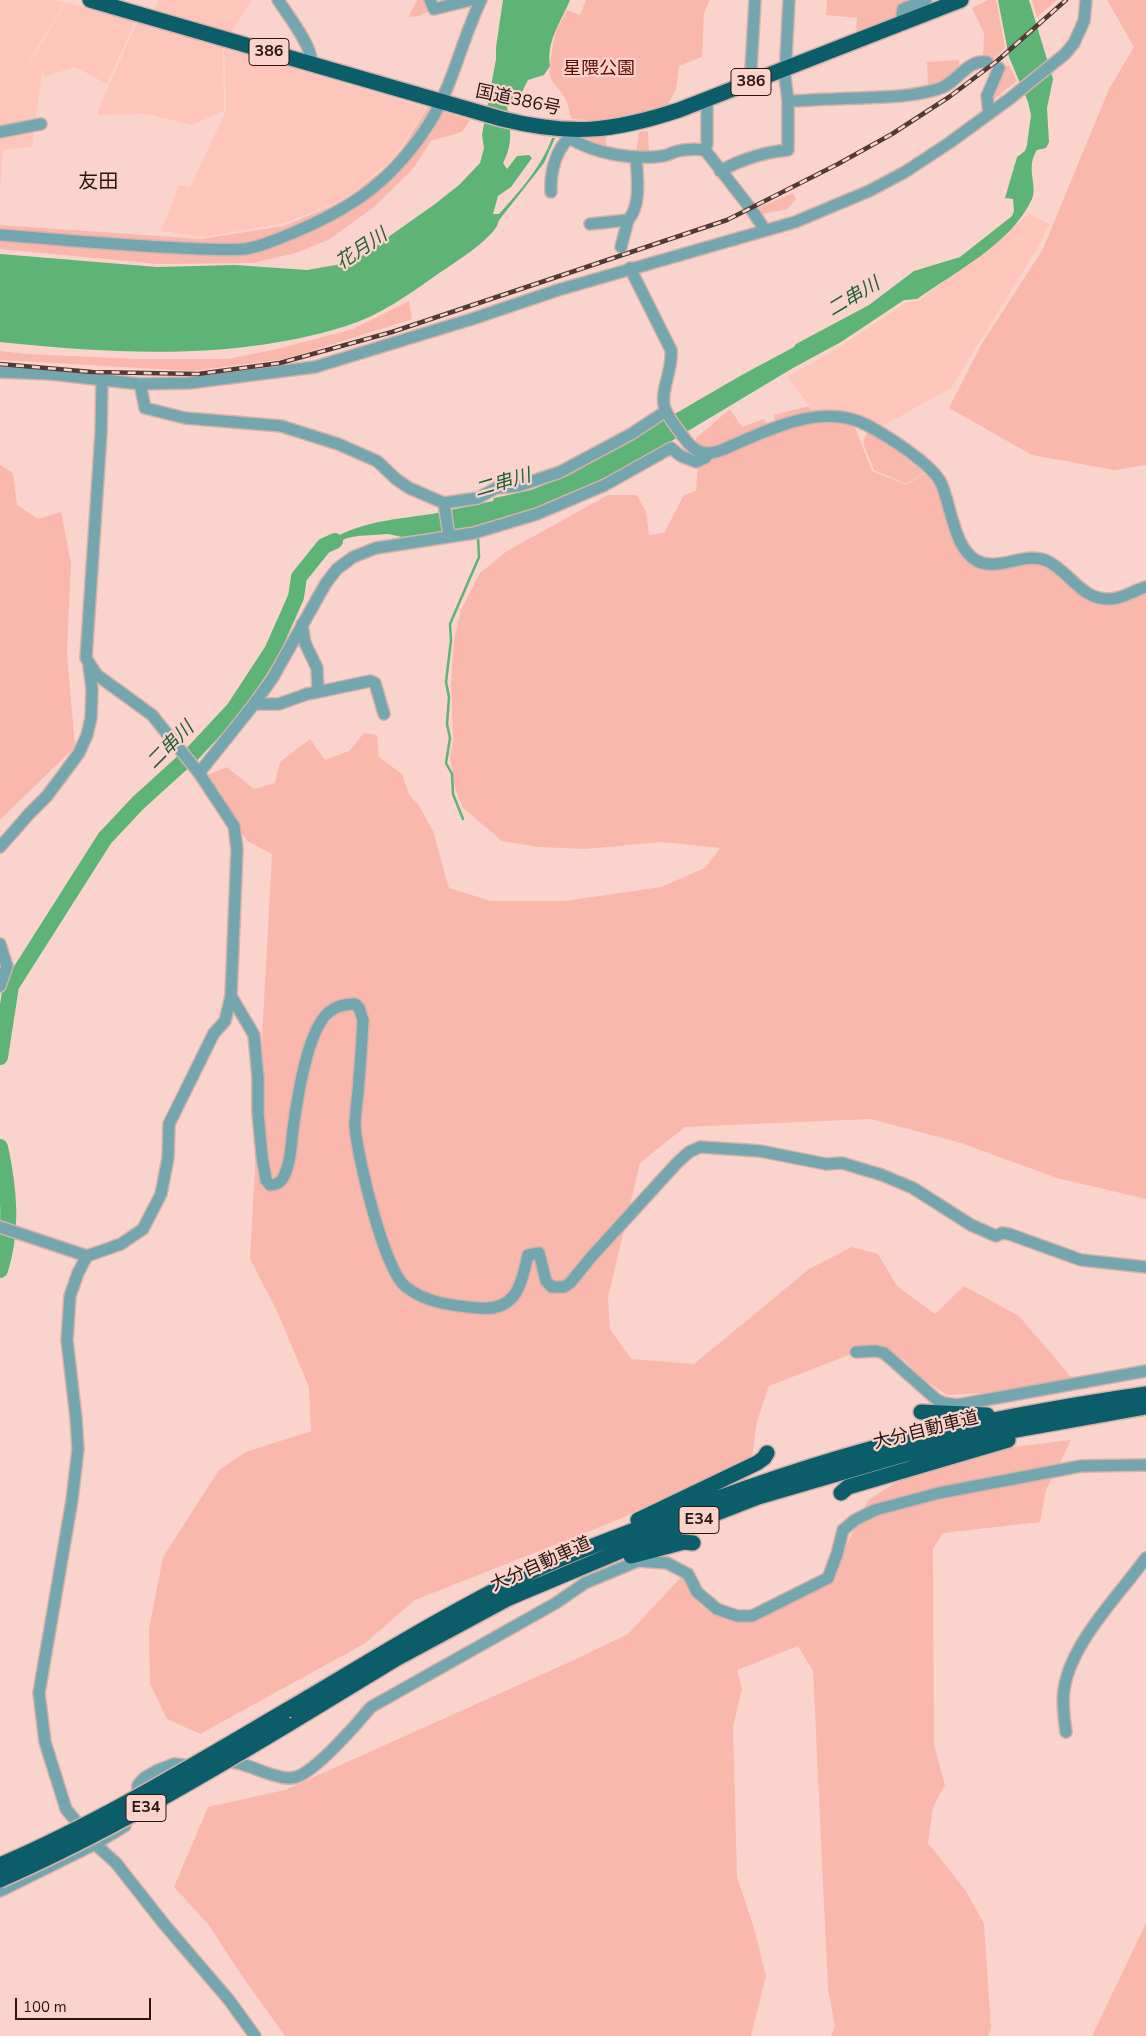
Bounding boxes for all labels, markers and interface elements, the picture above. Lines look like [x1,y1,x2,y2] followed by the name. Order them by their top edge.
[249,38,289,66] road number: 386
[563,59,635,81] park label: 星隈公園
[731,68,771,95] road number: 386
[473,81,563,121] street label: 国道386号
[78,171,118,195] district label: 友田
[332,225,392,275] water label: 花月川
[824,274,884,322] water label: 二串川
[472,465,534,503] water label: 二串川
[143,718,199,774] water label: 二串川
[871,1407,981,1455] street label: 大分自動車道
[679,1506,719,1534] road number: E34
[487,1533,595,1597] street label: 大分自動車道
[126,1795,166,1822] road number: E34
[18,1988,154,2020] scale bar
[23,1997,67,2017] text: 100 m

